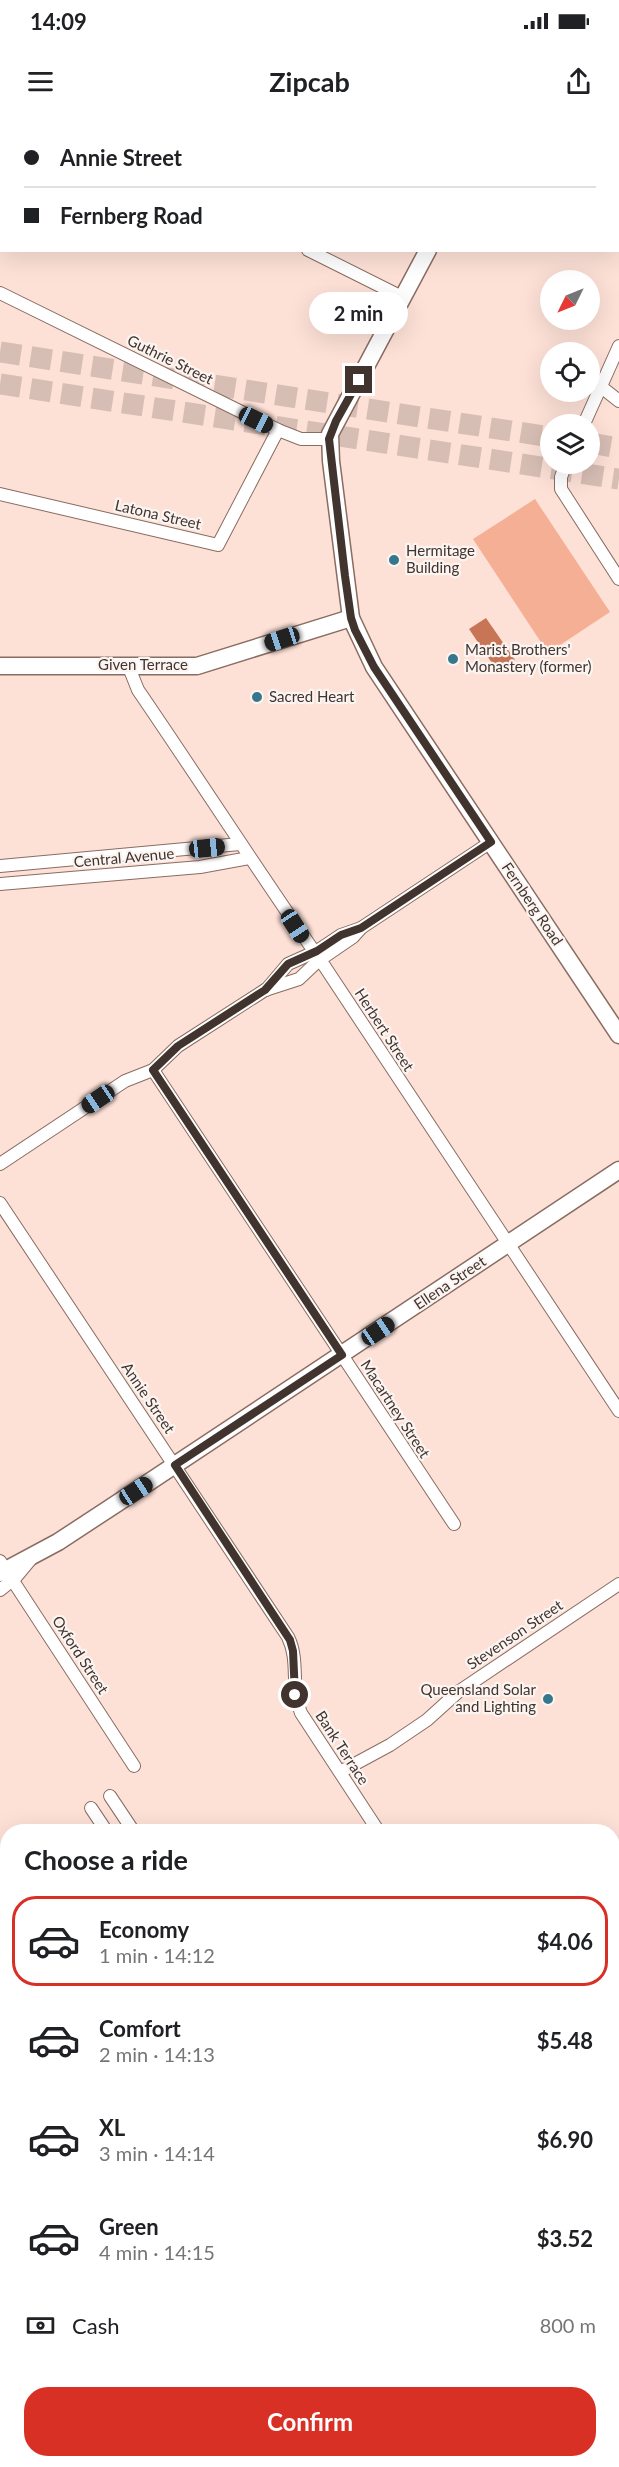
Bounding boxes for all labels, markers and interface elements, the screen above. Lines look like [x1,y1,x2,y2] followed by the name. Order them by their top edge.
[30,8,87,35] text: 14:09
[24,65,57,98] icon: menu
[269,65,350,98] text: Zipcab
[562,65,595,98] icon: share
[60,144,182,171] text: Annie Street
[60,202,203,229] text: Fernberg Road
[540,270,600,330] north arrow
[540,270,600,474] map controls
[310,293,409,335] callout: 2 min
[334,301,383,325] text: 2 min
[125,331,217,388] street label: Guthrie Street
[540,342,600,402] button: locate
[345,366,372,393] route end
[236,404,276,436] car
[540,414,600,474] button: layers
[113,495,204,533] street label: Latona Street
[406,541,475,576] place label: Hermitage Building
[387,553,401,567] marker: Hermitage Building
[262,625,302,653] car
[465,640,592,675] place label: Marist Brothers' Monastery (former)
[446,652,460,666] marker: Marist Brothers' Monastery (former)
[98,655,188,673] street label: Given Terrace
[269,687,355,705] place label: Sacred Heart
[250,690,264,704] marker: Sacred Heart
[188,837,226,859] car
[73,844,175,870] street label: Central Avenue
[498,859,567,948] street label: Fernberg Road
[278,906,312,946] car
[351,985,419,1075] street label: Herbert Street
[78,1081,118,1117] car
[410,1251,489,1313] street label: Ellena Street
[358,1313,398,1349] car
[357,1356,435,1461] street label: Macartney Street
[119,1359,179,1437] street label: Annie Street
[116,1474,156,1508] car
[463,1595,566,1673] street label: Stevenson Street
[49,1612,113,1697] street label: Oxford Street
[420,1680,537,1715] place label: Queensland Solar and Lighting
[281,1681,308,1708] route start
[541,1692,555,1706] marker: Queensland Solar and Lighting
[312,1707,373,1788] street label: Bank Terrace
[24,1843,188,1876] text: Choose a ride
[27,1914,81,1968] icon: car
[99,1916,189,1943] text: Economy
[537,1928,593,1955] text: $4.06
[99,1943,215,1967] text: 1 min · 14:12
[27,2013,81,2067] icon: car
[99,2015,181,2042] text: Comfort
[537,2027,593,2054] text: $5.48
[99,2042,215,2066] text: 2 min · 14:13
[27,2112,81,2166] icon: car
[99,2114,125,2141] text: XL
[537,2126,593,2153] text: $6.90
[99,2141,215,2165] text: 3 min · 14:14
[27,2211,81,2265] icon: car
[99,2213,159,2240] text: Green
[537,2225,593,2252] text: $3.52
[99,2240,215,2264] text: 4 min · 14:15
[24,2309,57,2342] icon: cash
[72,2312,119,2339] text: Cash
[540,2313,596,2337] text: 800 m
[24,2387,596,2456] button: Confirm

